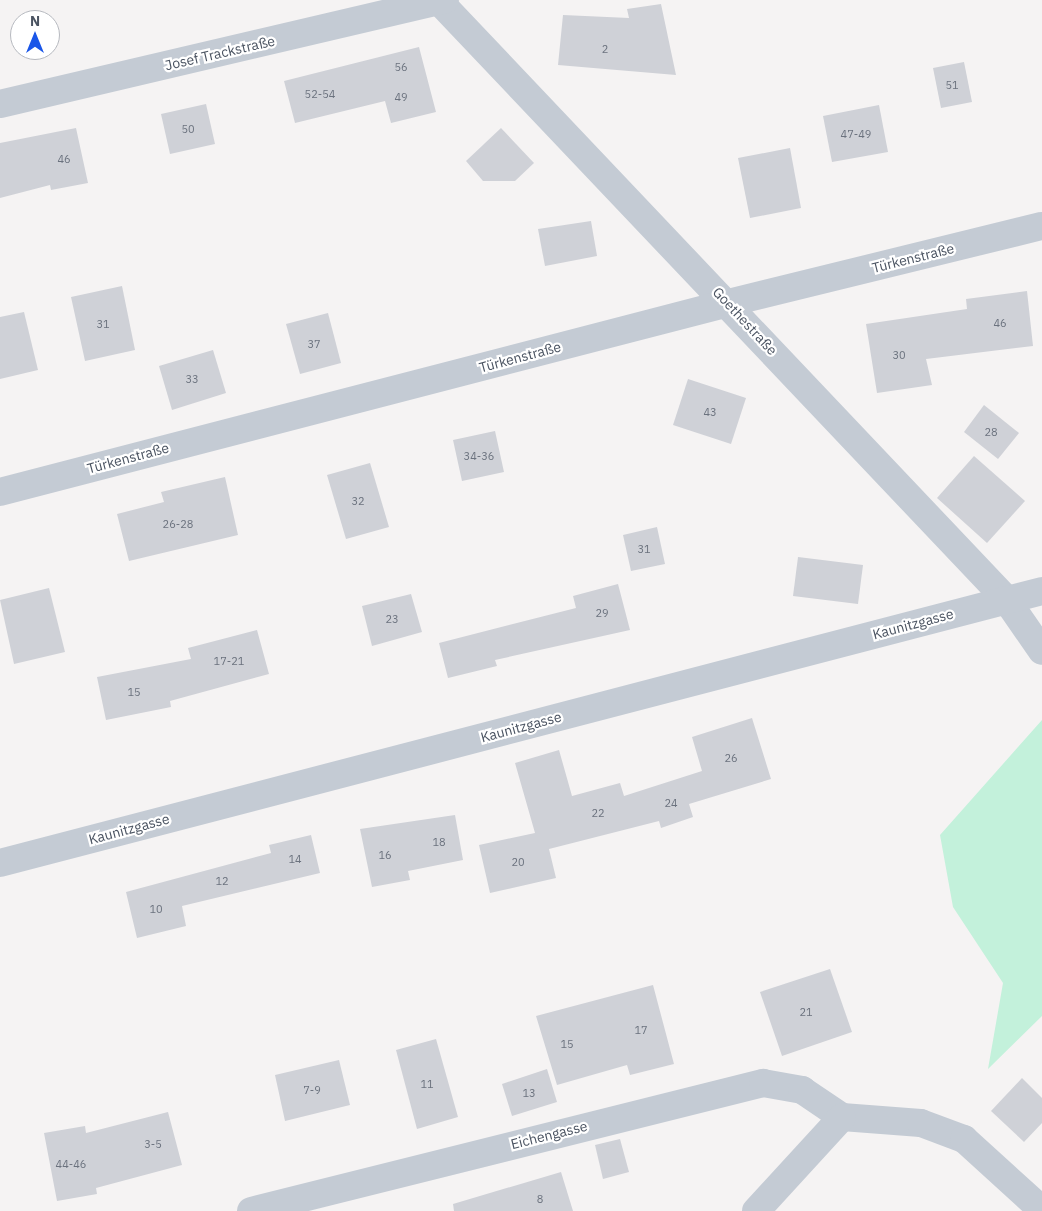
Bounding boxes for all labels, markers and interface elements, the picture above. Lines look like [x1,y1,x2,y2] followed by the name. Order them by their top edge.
[10,10,60,60] north arrow
[30,12,40,30] text: N
[163,32,277,74] street label: Josef Trackstraße
[602,42,608,56] house number: 2
[394,60,408,74] house number: 56
[945,78,959,92] house number: 51
[305,87,335,101] house number: 52-54
[394,90,408,104] house number: 49
[181,122,195,136] house number: 50
[841,127,871,141] house number: 47-49
[57,152,71,166] house number: 46
[870,240,956,276] street label: Türkenstraße
[709,284,781,358] street label: Goethestraße
[993,316,1007,330] house number: 46
[96,317,110,331] house number: 31
[307,337,321,351] house number: 37
[477,338,563,376] street label: Türkenstraße
[892,348,906,362] house number: 30
[185,372,199,386] house number: 33
[703,405,717,419] house number: 43
[984,425,998,439] house number: 28
[85,439,171,477] street label: Türkenstraße
[464,449,494,463] house number: 34-36
[351,494,365,508] house number: 32
[163,517,193,531] house number: 26-28
[637,542,651,556] house number: 31
[871,605,955,643] street label: Kaunitzgasse
[595,606,609,620] house number: 29
[385,612,399,626] house number: 23
[214,654,244,668] house number: 17-21
[127,685,141,699] house number: 15
[479,708,563,746] street label: Kaunitzgasse
[724,751,738,765] house number: 26
[664,796,678,810] house number: 24
[591,806,605,820] house number: 22
[87,810,171,848] street label: Kaunitzgasse
[432,835,446,849] house number: 18
[378,848,392,862] house number: 16
[288,852,302,866] house number: 14
[511,855,525,869] house number: 20
[215,874,229,888] house number: 12
[149,902,163,916] house number: 10
[799,1005,813,1019] house number: 21
[634,1023,648,1037] house number: 17
[560,1037,574,1051] house number: 15
[420,1077,434,1091] house number: 11
[303,1083,321,1097] house number: 7-9
[522,1086,536,1100] house number: 13
[509,1117,589,1153] street label: Eichengasse
[144,1137,162,1151] house number: 3-5
[56,1157,86,1171] house number: 44-46
[537,1192,543,1206] house number: 8

